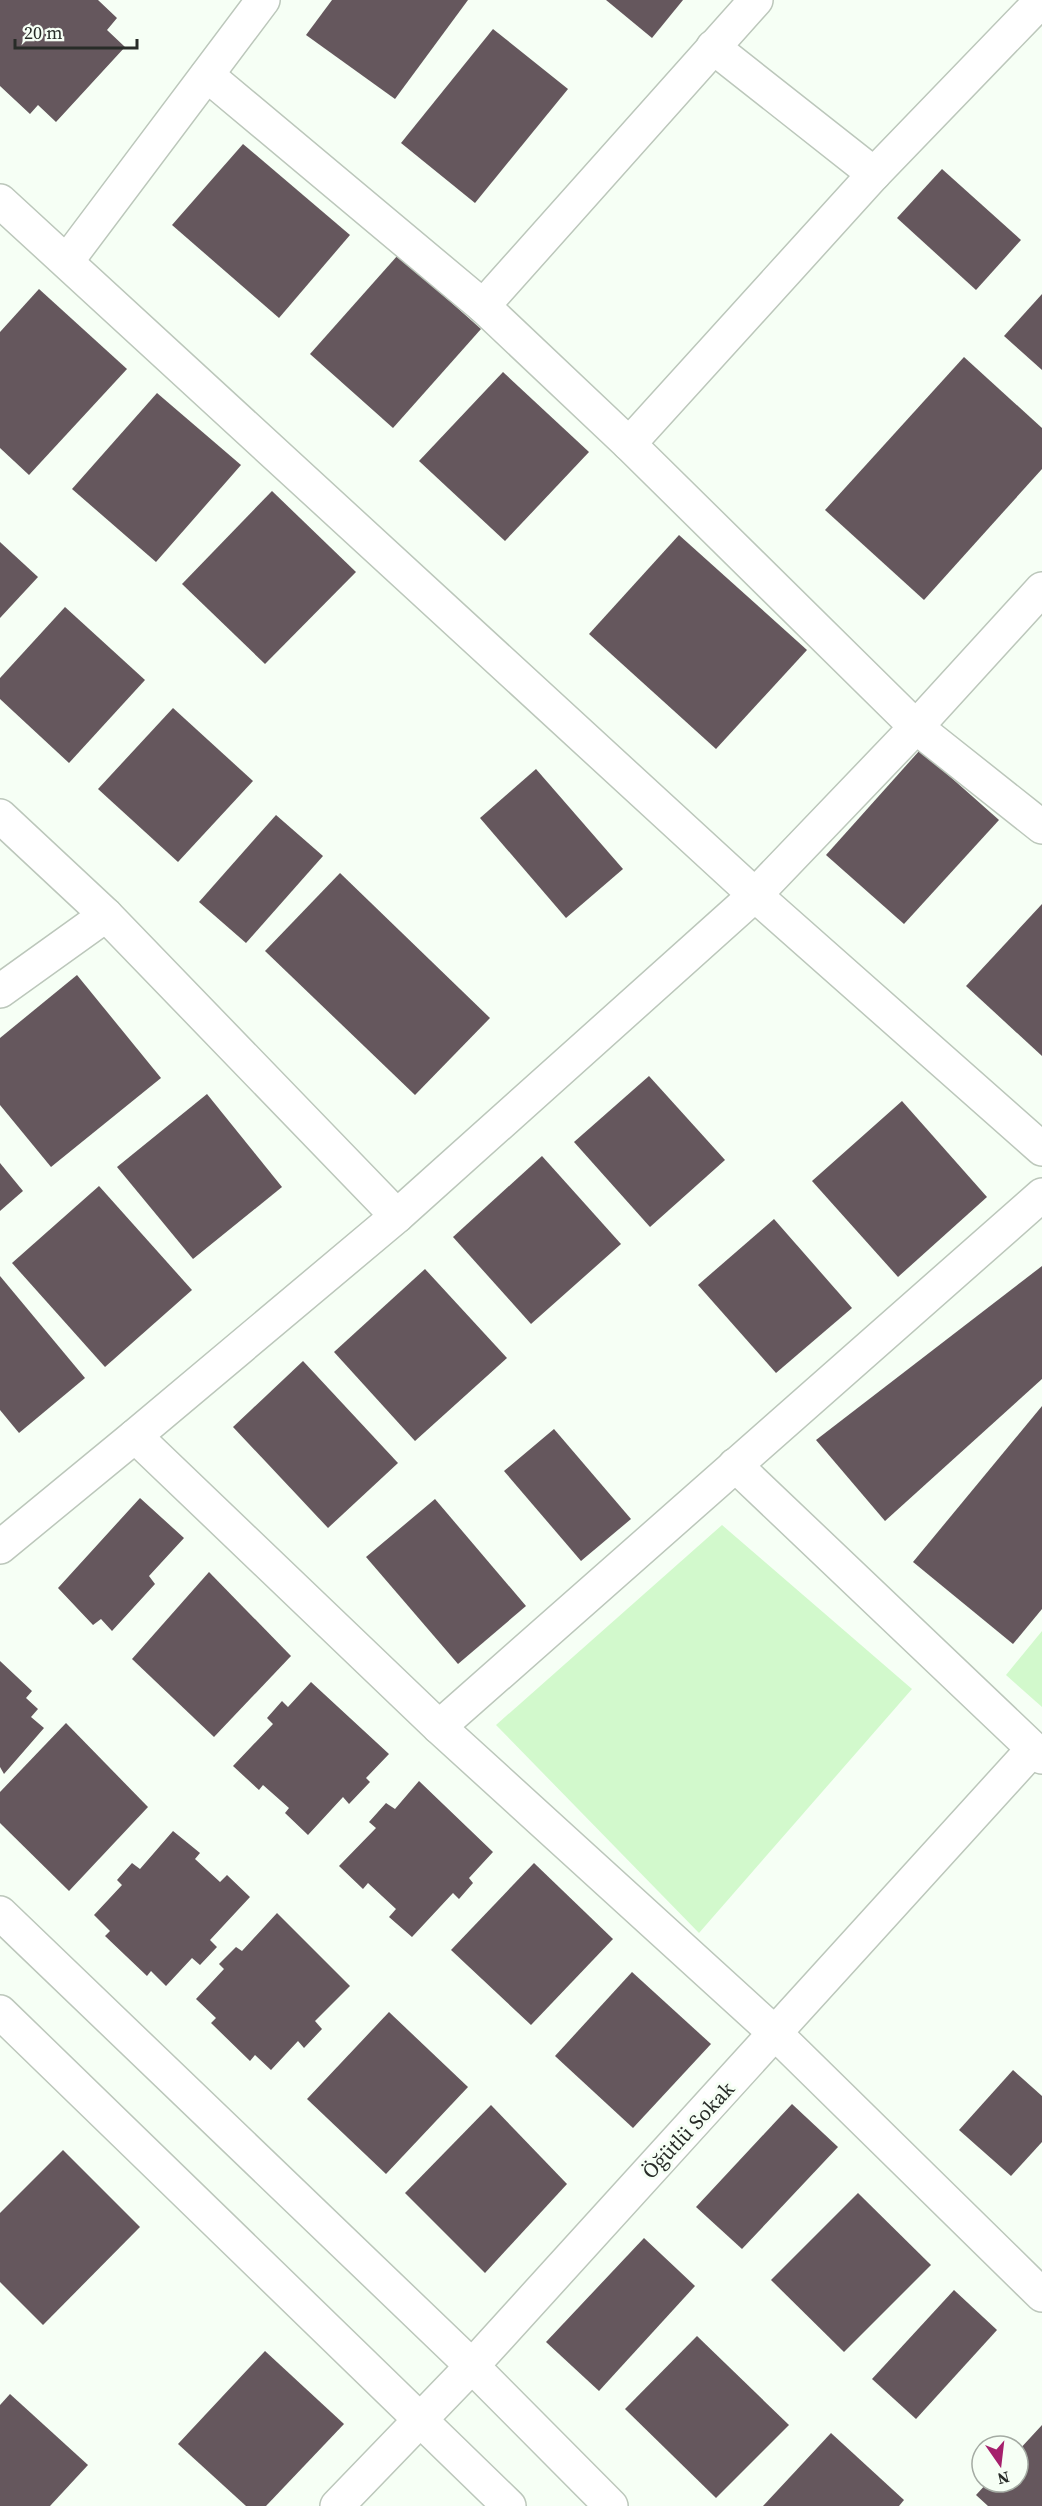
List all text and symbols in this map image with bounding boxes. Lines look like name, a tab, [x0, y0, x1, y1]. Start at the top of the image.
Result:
scale bar	[15, 12, 136, 50]
text: 20 m	[24, 20, 62, 45]
street label: Öğütlü Sokak	[635, 2075, 741, 2185]
north arrow	[970, 2434, 1030, 2494]
text: N	[995, 2466, 1012, 2491]

